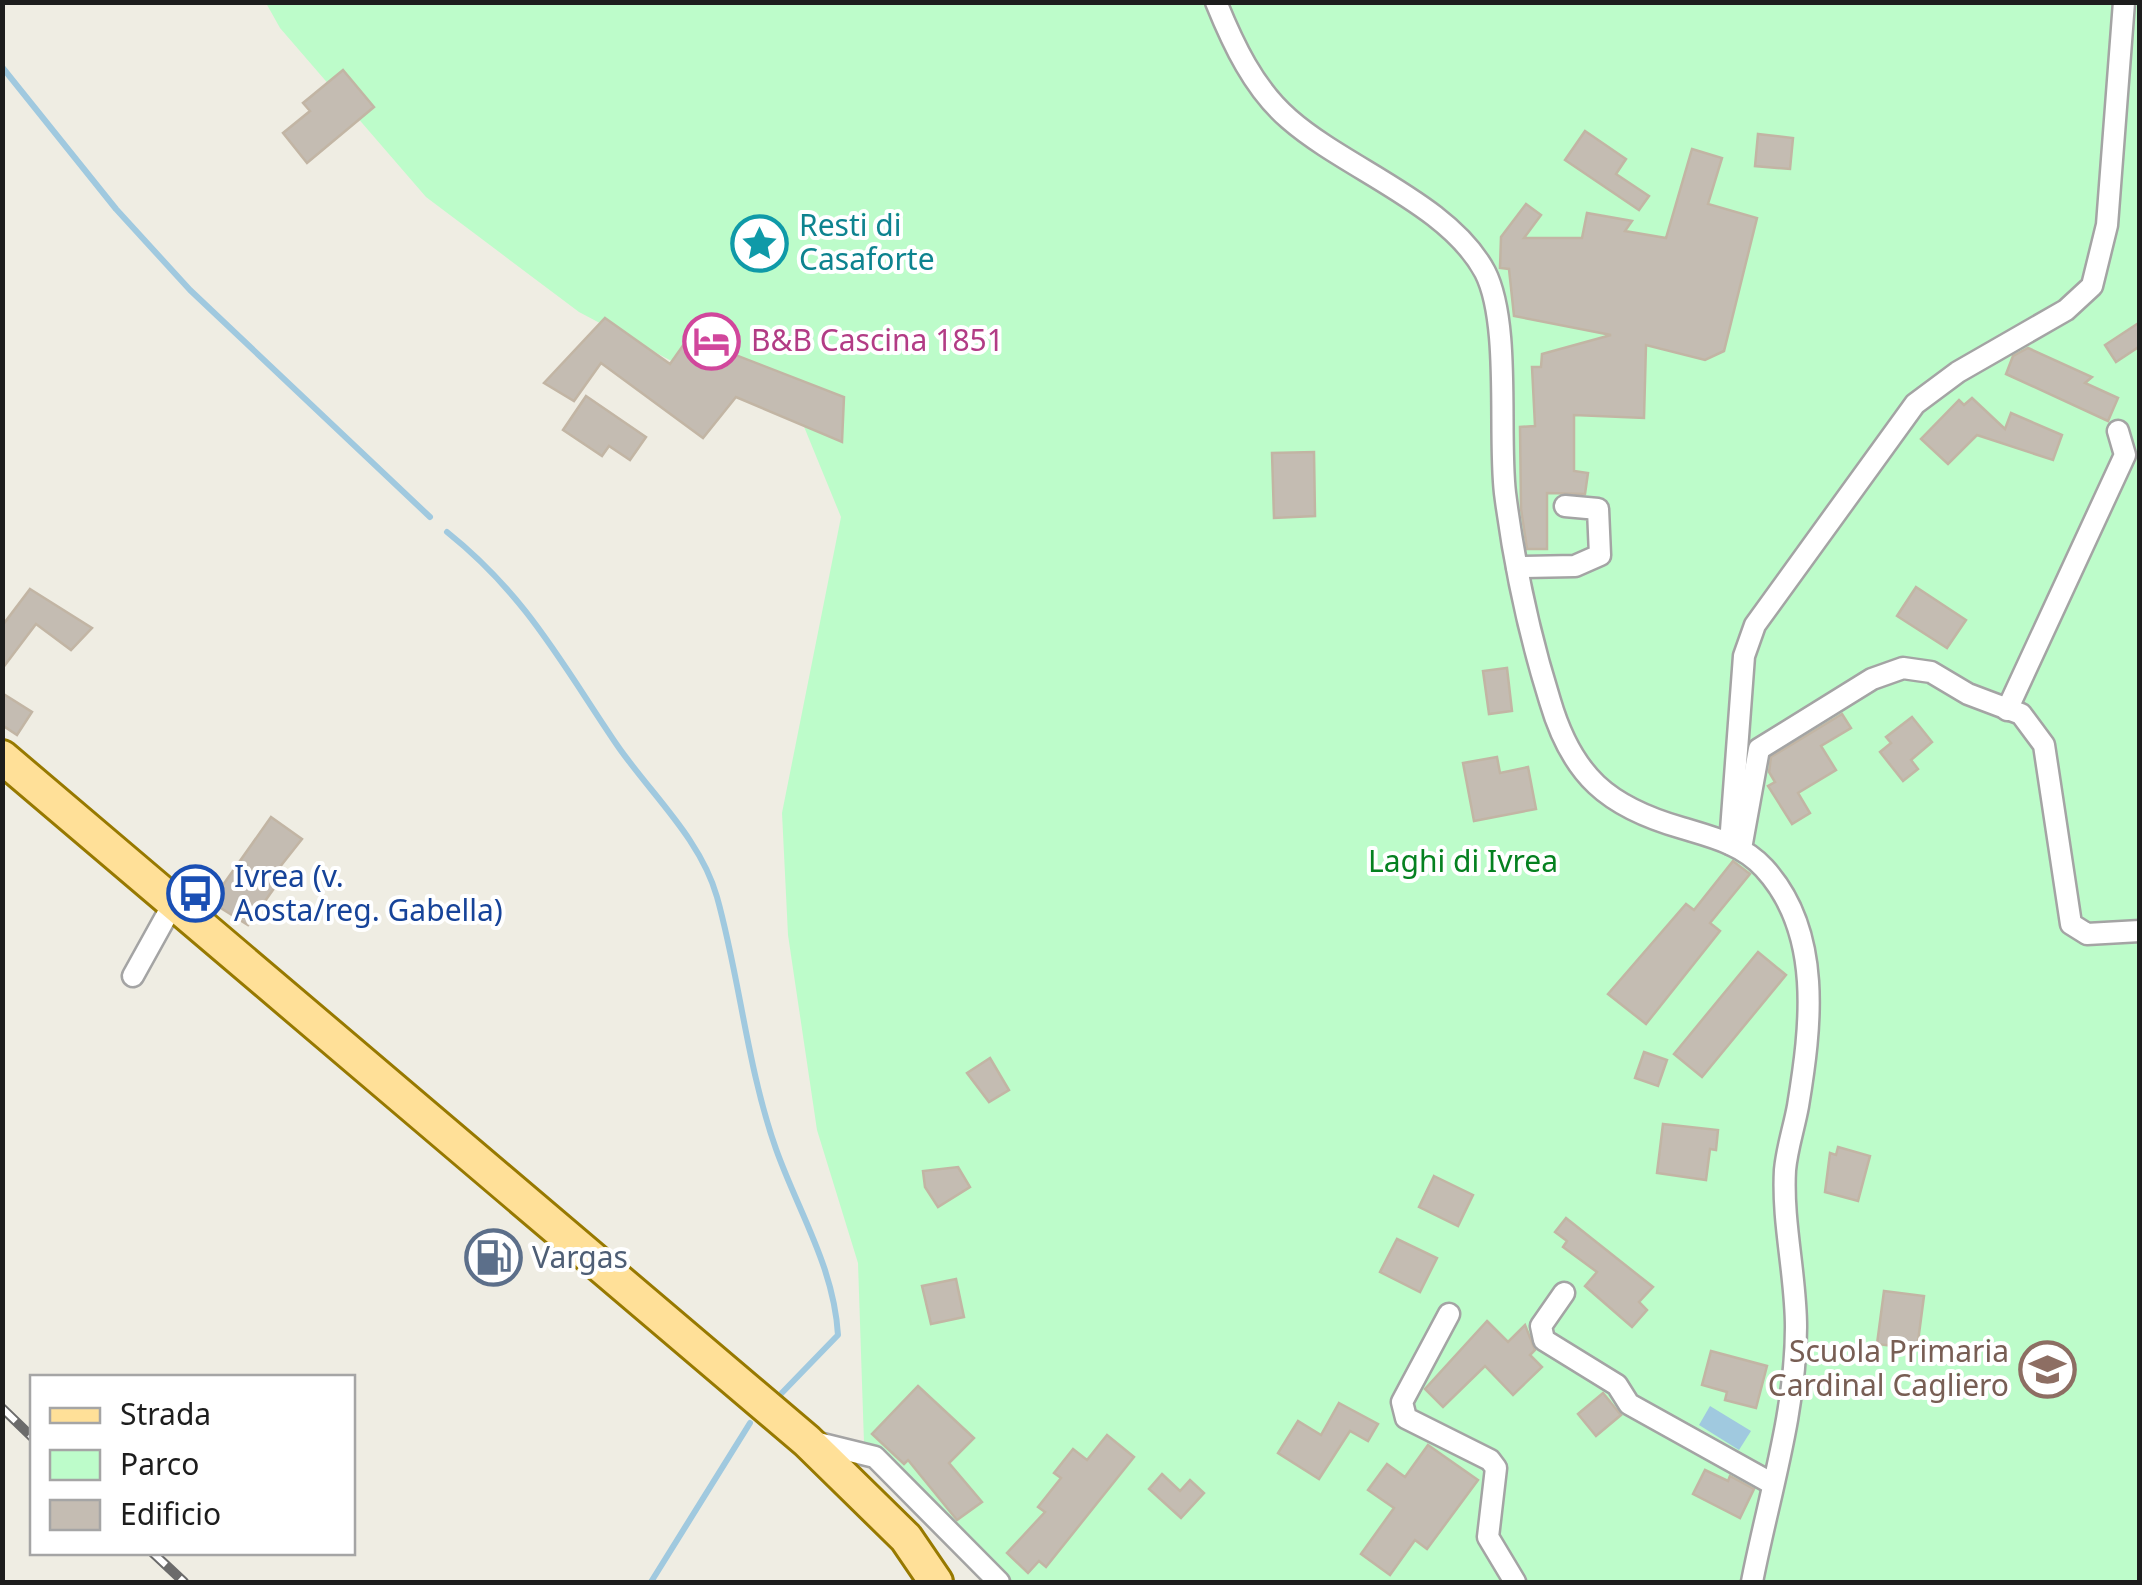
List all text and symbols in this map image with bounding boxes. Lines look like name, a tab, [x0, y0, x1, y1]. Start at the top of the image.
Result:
place label: Resti di Casaforte	[799, 204, 935, 279]
place icon: Resti di Casaforte	[730, 213, 790, 273]
hotel icon: B&B Cascina 1851	[682, 311, 742, 371]
place label: B&B Cascina 1851	[751, 319, 1004, 360]
park label: Laghi di Ivrea	[1368, 840, 1558, 881]
place label: Ivrea (v. Aosta/reg. Gabella)	[234, 855, 503, 930]
bus stop icon: Ivrea (v. Aosta/reg. Gabella)	[165, 864, 225, 924]
fuel station icon: Vargas	[463, 1228, 523, 1288]
place label: Vargas	[532, 1236, 628, 1277]
place label: Scuola Primaria Cardinal Cagliero	[1768, 1330, 2009, 1405]
school or university icon: Scuola Primaria Cardinal Cagliero	[2018, 1339, 2078, 1399]
legend	[30, 1375, 355, 1555]
text: Strada	[120, 1393, 211, 1434]
text: Parco	[120, 1443, 199, 1484]
text: Edificio	[120, 1493, 221, 1534]

